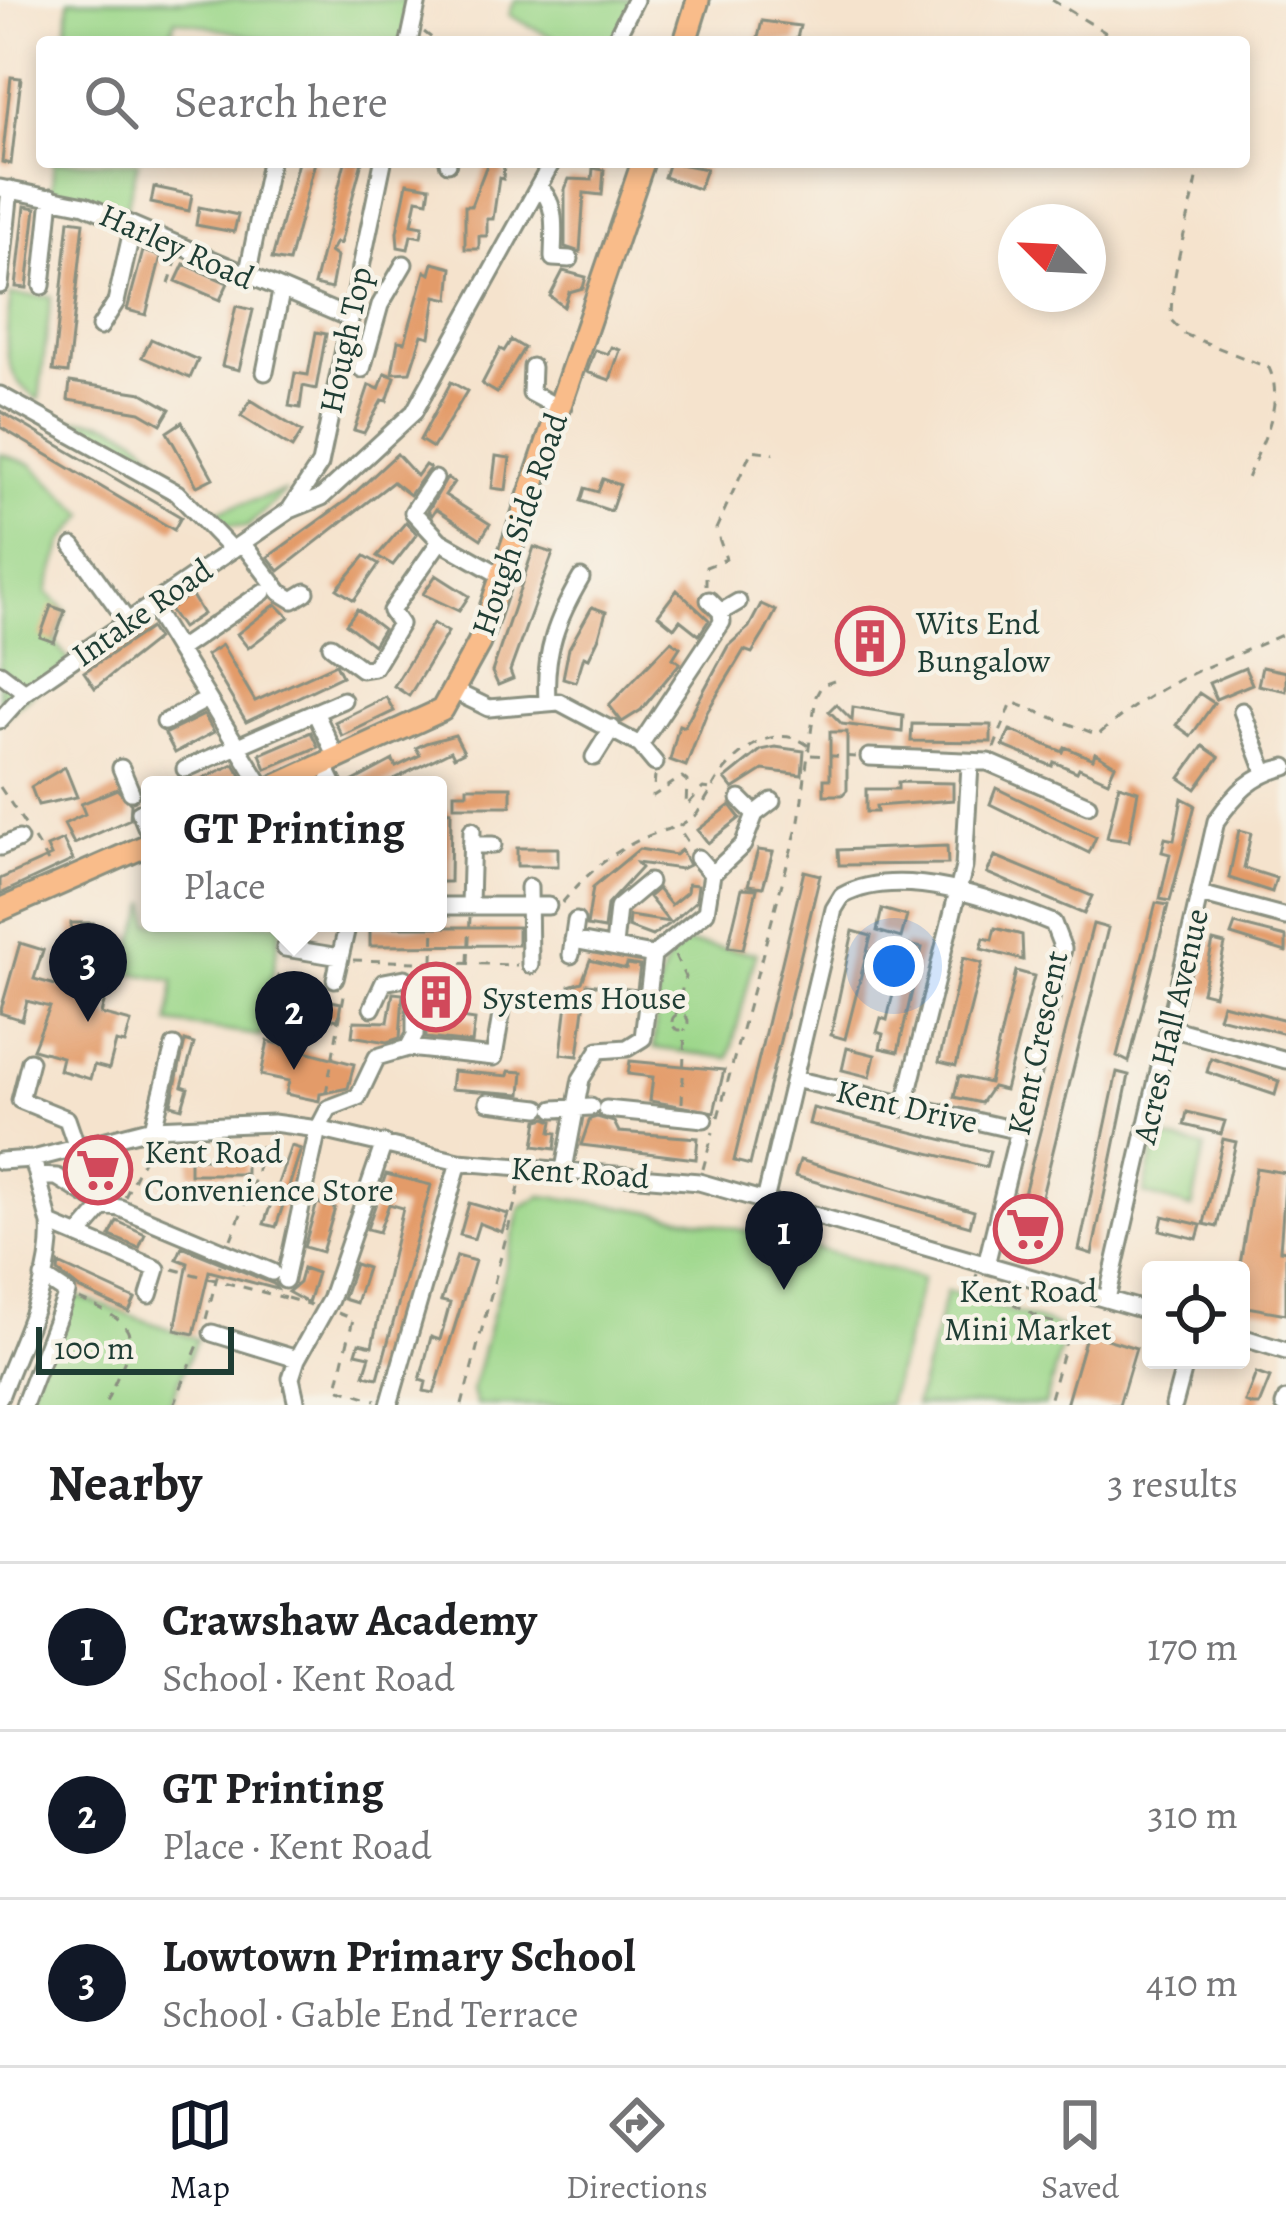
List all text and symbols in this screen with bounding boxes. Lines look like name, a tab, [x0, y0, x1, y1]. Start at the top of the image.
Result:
search box	[36, 36, 1250, 168]
icon: search	[78, 69, 144, 135]
text: Search here	[174, 71, 388, 133]
street label: Harley Road	[92, 192, 262, 300]
north arrow	[998, 204, 1106, 312]
street label: Hough Top	[307, 262, 383, 418]
street label: Hough Side Road	[460, 406, 578, 642]
street label: Intake Road	[63, 547, 221, 677]
place label: Wits End Bungalow	[915, 600, 1051, 683]
building icon: Wits End Bungalow	[835, 606, 905, 676]
popup	[141, 776, 447, 932]
text: GT Printing	[183, 797, 405, 859]
text: Place	[183, 859, 266, 912]
street label: Acres Hall Avenue	[1121, 904, 1219, 1149]
pin: 3	[49, 923, 127, 1022]
your location	[864, 936, 924, 996]
street label: Kent Crescent	[995, 946, 1079, 1139]
building icon: Systems House	[401, 962, 471, 1032]
pin: 2	[255, 971, 333, 1070]
place label: Systems House	[482, 975, 686, 1020]
street label: Kent Drive	[832, 1068, 982, 1144]
place label: Kent Road Convenience Store	[144, 1129, 394, 1212]
supermarket icon: Kent Road Convenience Store	[63, 1135, 133, 1205]
street label: Kent Road	[509, 1145, 651, 1199]
pin: 1	[745, 1191, 823, 1290]
supermarket icon: Kent Road Mini Market	[993, 1194, 1063, 1264]
map controls	[1142, 1261, 1250, 1369]
button: locate	[1142, 1261, 1250, 1369]
place label: Kent Road Mini Market	[944, 1268, 1112, 1351]
scale bar	[36, 1321, 234, 1374]
text: 100 m	[54, 1325, 134, 1370]
text: Nearby	[48, 1448, 202, 1518]
text: 3 results	[1107, 1457, 1238, 1510]
text: Crawshaw Academy	[162, 1589, 537, 1651]
text: 1	[80, 1620, 94, 1673]
text: 170 m	[1147, 1620, 1238, 1673]
text: School · Kent Road	[162, 1651, 455, 1704]
text: GT Printing	[162, 1757, 384, 1819]
text: 2	[78, 1788, 96, 1841]
text: 310 m	[1147, 1788, 1238, 1841]
text: Place · Kent Road	[162, 1819, 432, 1872]
text: Lowtown Primary School	[162, 1925, 636, 1987]
text: 3	[79, 1956, 95, 2009]
text: 410 m	[1146, 1956, 1238, 2009]
text: School · Gable End Terrace	[162, 1987, 579, 2040]
tab: Map	[167, 2092, 233, 2209]
tab: Directions	[566, 2092, 708, 2209]
tab: Saved	[1041, 2092, 1119, 2209]

